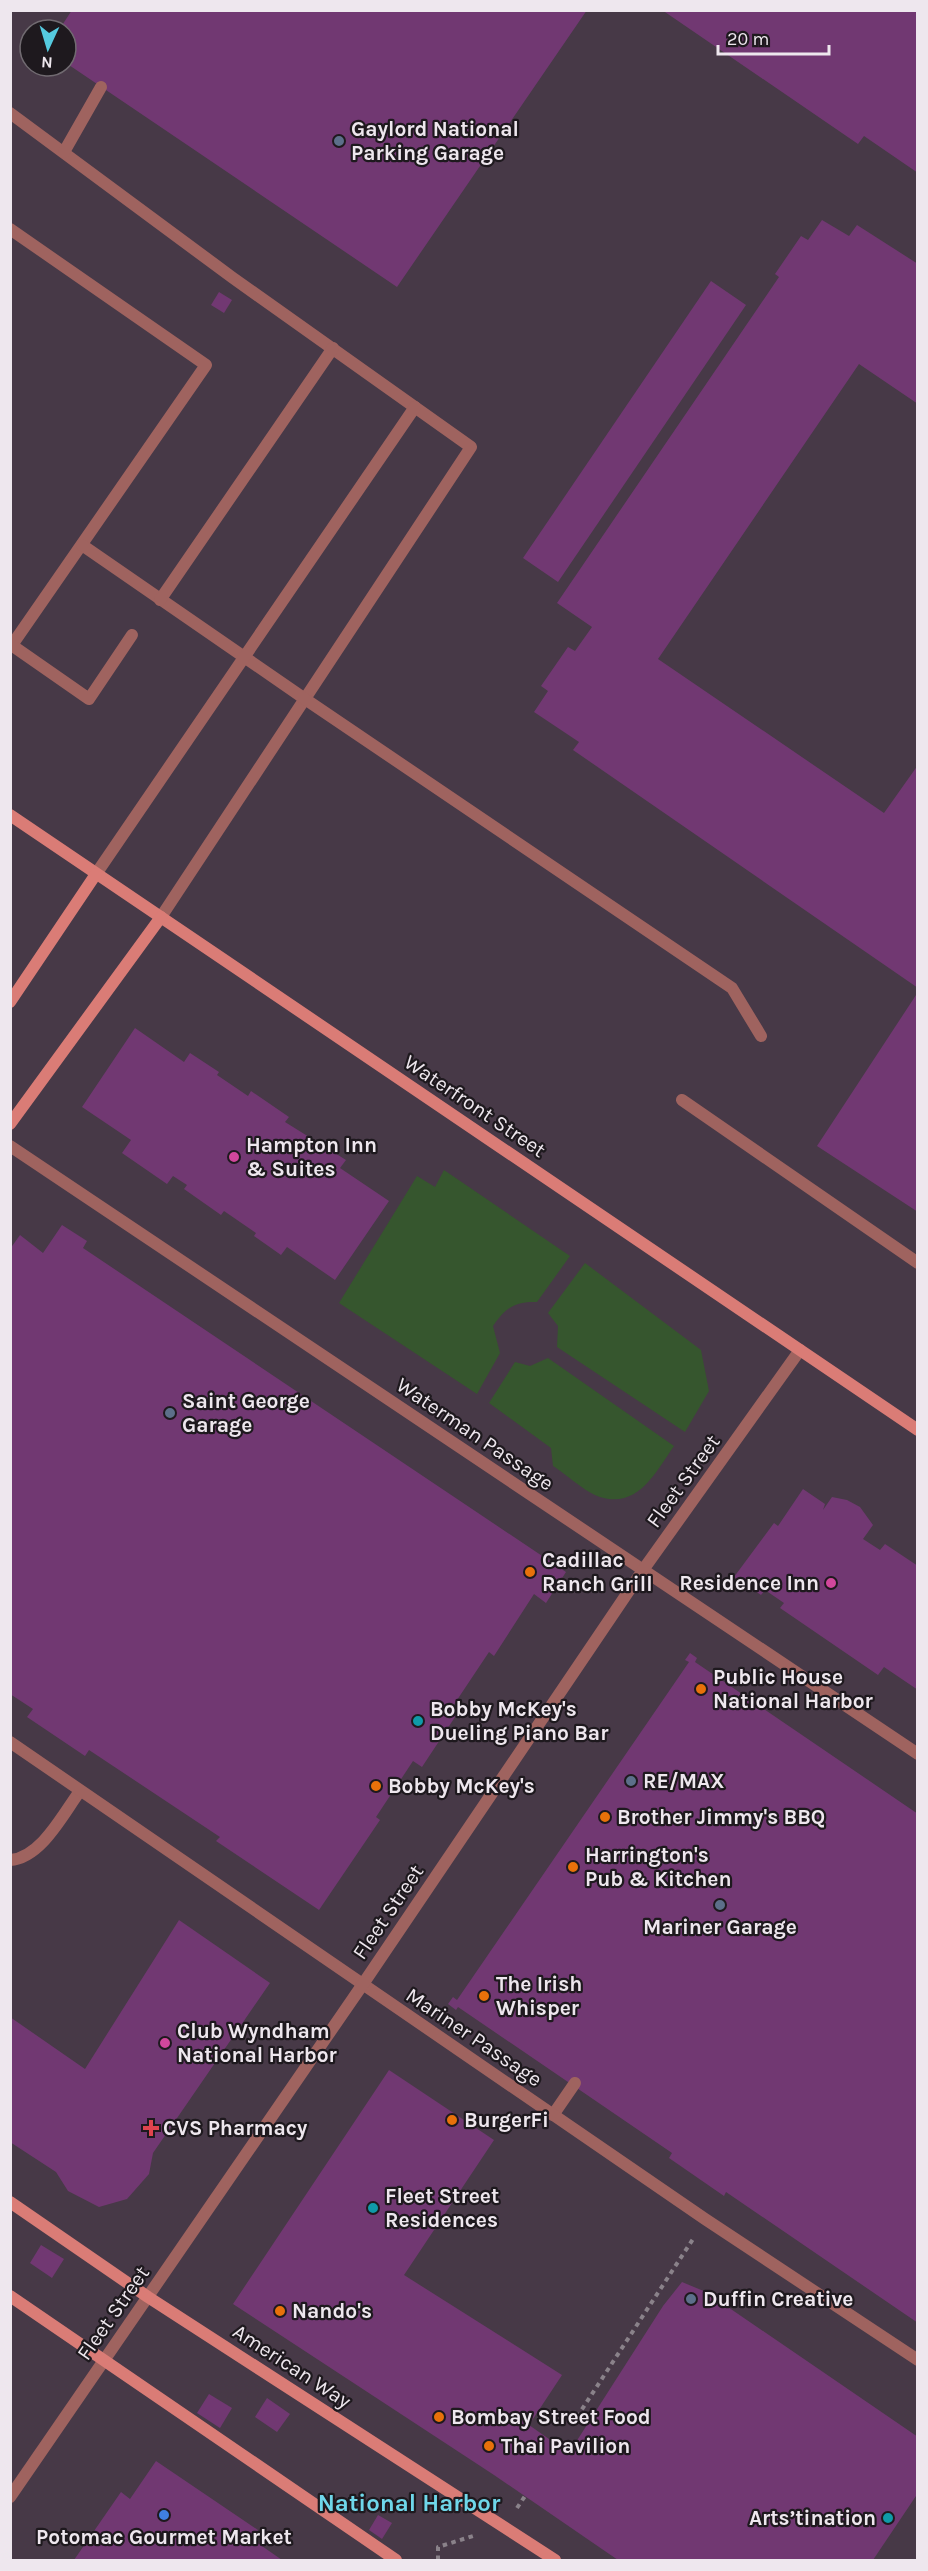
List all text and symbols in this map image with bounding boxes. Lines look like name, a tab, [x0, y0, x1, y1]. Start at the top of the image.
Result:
north arrow	[18, 18, 78, 78]
scale bar	[718, 18, 829, 56]
text: 20 m	[727, 28, 769, 50]
text: N	[41, 53, 53, 72]
place label: Gaylord National Parking Garage	[351, 117, 519, 165]
marker: Gaylord National Parking Garage	[332, 134, 346, 148]
street label: Waterfront Street	[400, 1050, 550, 1162]
place label: Hampton Inn & Suites	[246, 1133, 377, 1181]
marker: Hampton Inn & Suites	[227, 1150, 241, 1164]
street label: Waterman Passage	[392, 1373, 558, 1495]
place label: Saint George Garage	[182, 1389, 310, 1437]
marker: Saint George Garage	[163, 1406, 177, 1420]
street label: Fleet Street	[641, 1430, 725, 1532]
place label: Cadillac Ranch Grill	[542, 1548, 653, 1596]
marker: Cadillac Ranch Grill	[523, 1565, 537, 1579]
place label: Residence Inn	[679, 1571, 819, 1595]
marker: Residence Inn	[824, 1576, 838, 1590]
place label: Public House National Harbor	[713, 1665, 874, 1713]
marker: Public House National Harbor	[694, 1682, 708, 1696]
place label: Bobby McKey's Dueling Piano Bar	[430, 1697, 609, 1745]
marker: Bobby McKey's Dueling Piano Bar	[411, 1714, 425, 1728]
place label: RE/MAX	[643, 1769, 725, 1793]
place label: Bobby McKey's	[388, 1774, 535, 1798]
marker: RE/MAX	[624, 1774, 638, 1788]
marker: Bobby McKey's	[369, 1779, 383, 1793]
place label: Brother Jimmy's BBQ	[617, 1805, 825, 1829]
marker: Brother Jimmy's BBQ	[598, 1810, 612, 1824]
place label: Harrington's Pub & Kitchen	[585, 1843, 731, 1891]
street label: Fleet Street	[348, 1860, 428, 1964]
marker: Harrington's Pub & Kitchen	[566, 1860, 580, 1874]
marker: Mariner Garage	[713, 1898, 727, 1912]
place label: Mariner Garage	[643, 1915, 797, 1939]
place label: The Irish Whisper	[496, 1972, 582, 2020]
street label: Mariner Passage	[402, 1983, 546, 2091]
marker: The Irish Whisper	[477, 1989, 491, 2003]
place label: Club Wyndham National Harbor	[177, 2019, 338, 2067]
marker: Club Wyndham National Harbor	[158, 2036, 172, 2050]
place label: BurgerFi	[464, 2108, 549, 2132]
marker: BurgerFi	[445, 2113, 459, 2127]
place label: CVS Pharmacy	[163, 2116, 308, 2140]
marker: CVS Pharmacy	[144, 2121, 158, 2135]
place label: Fleet Street Residences	[385, 2184, 499, 2232]
marker: Fleet Street Residences	[366, 2201, 380, 2215]
street label: Fleet Street	[72, 2261, 154, 2365]
place label: Duffin Creative	[703, 2287, 853, 2311]
marker: Duffin Creative	[684, 2292, 698, 2306]
place label: Nando's	[292, 2299, 372, 2323]
marker: Nando's	[273, 2304, 287, 2318]
street label: American Way	[229, 2319, 356, 2413]
place label: Bombay Street Food	[451, 2405, 651, 2429]
marker: Bombay Street Food	[432, 2410, 446, 2424]
place label: Thai Pavilion	[501, 2434, 630, 2458]
marker: Thai Pavilion	[482, 2439, 496, 2453]
district label: National Harbor	[318, 2489, 501, 2517]
place label: Arts’tination	[749, 2506, 876, 2530]
marker: Potomac Gourmet Market	[157, 2508, 171, 2522]
marker: Arts’tination	[881, 2511, 895, 2525]
place label: Potomac Gourmet Market	[36, 2525, 292, 2549]

